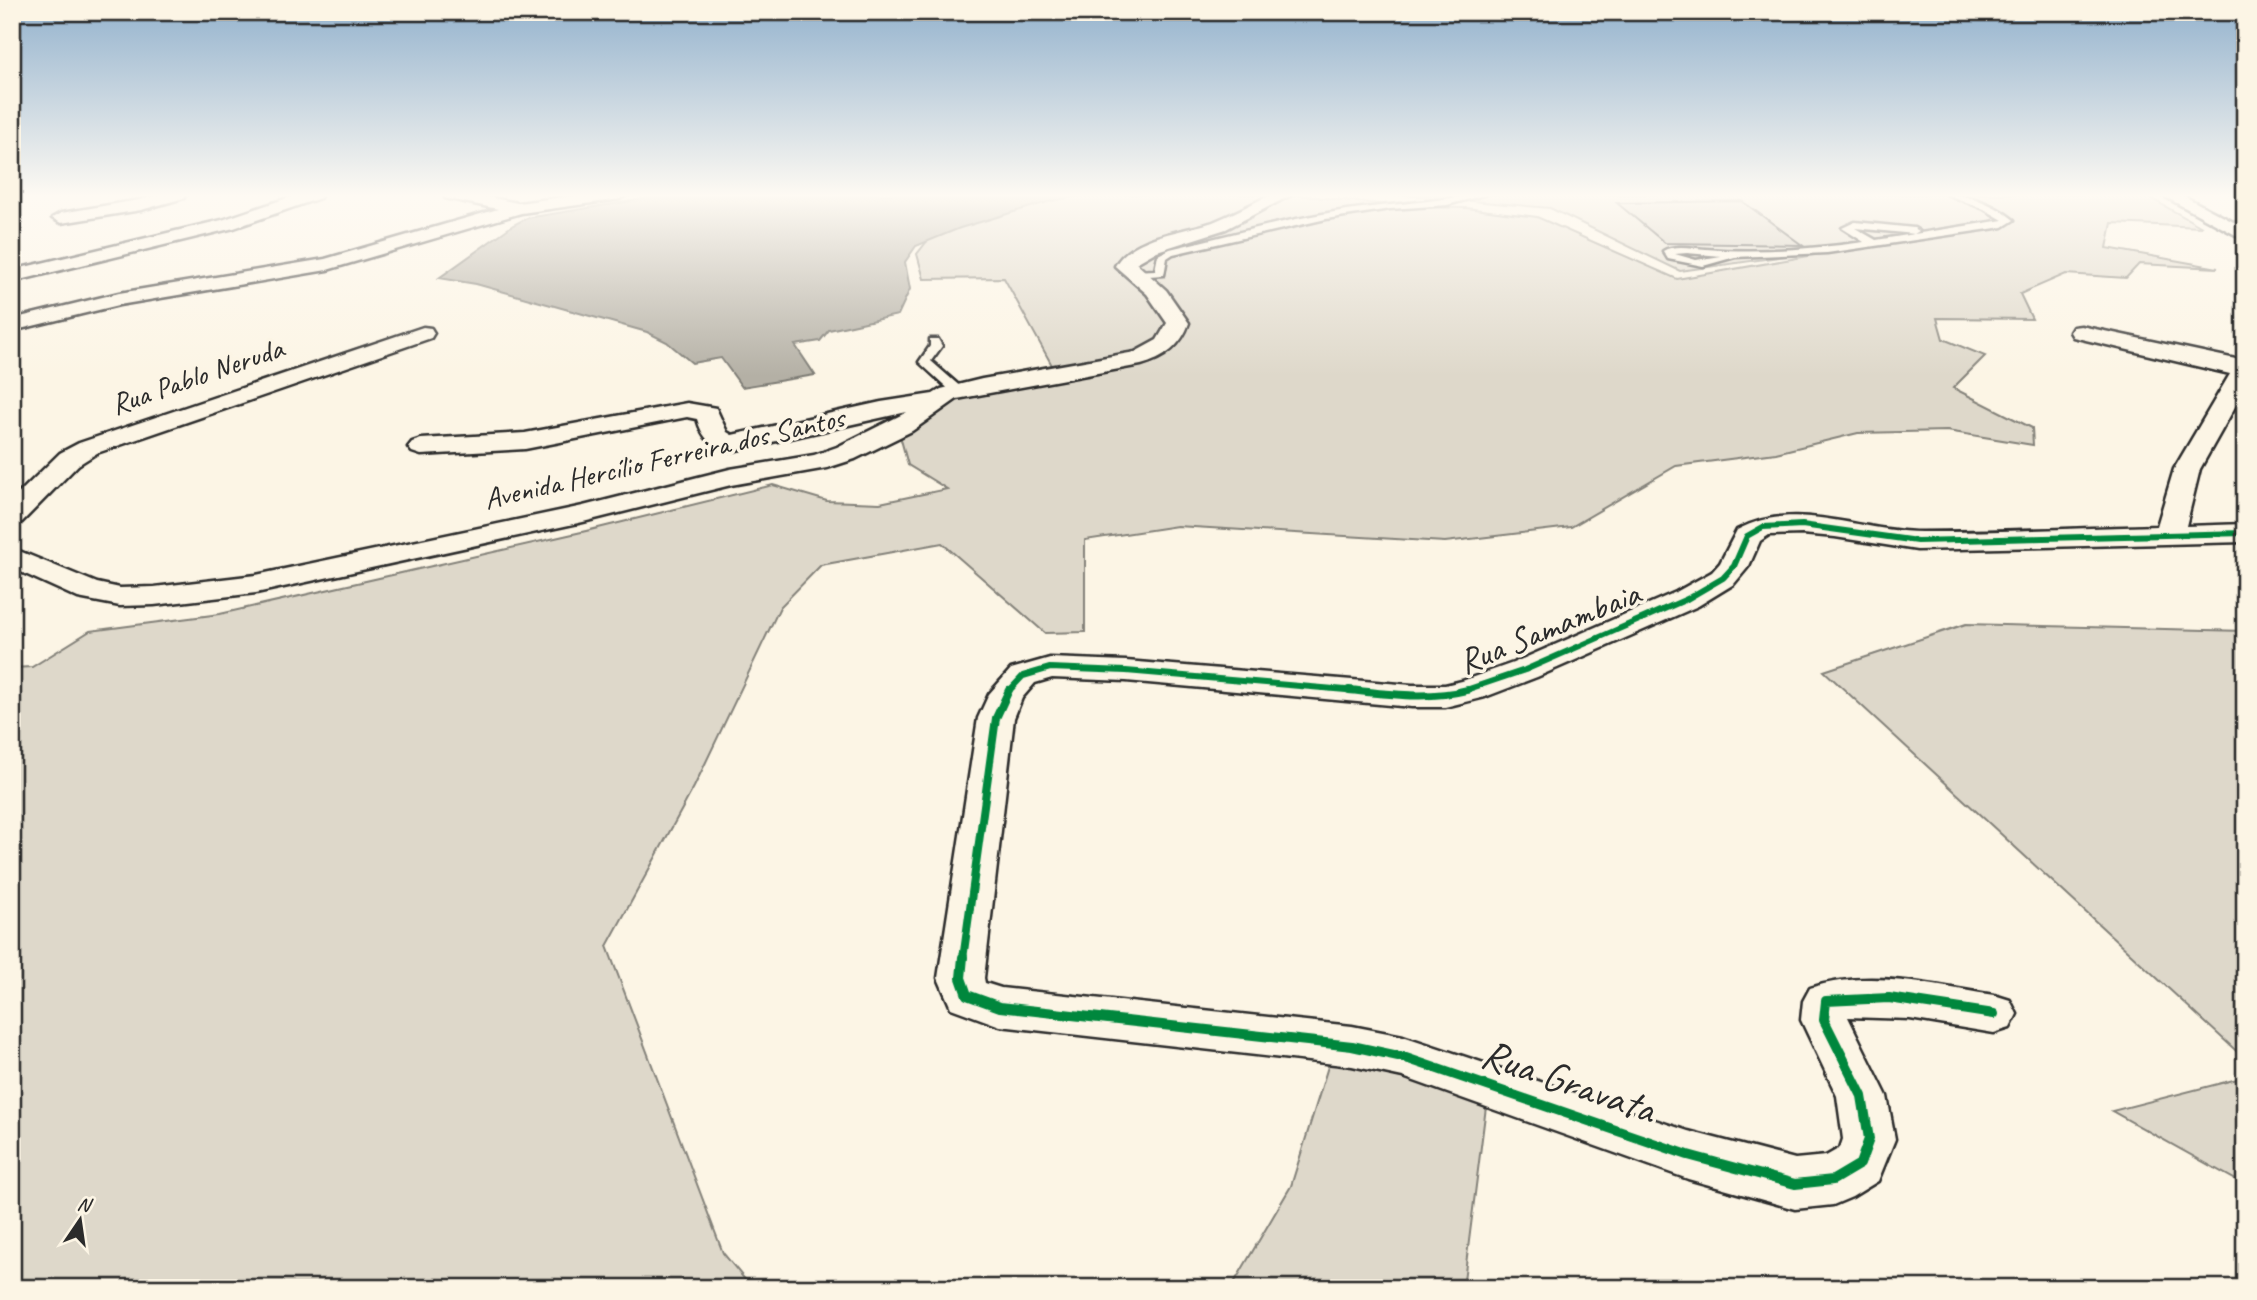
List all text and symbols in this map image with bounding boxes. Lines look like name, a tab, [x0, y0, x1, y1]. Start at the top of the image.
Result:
street label: Rua Pablo Neruda	[106, 328, 290, 423]
street label: Avenida Hercílio Ferreira dos Santos	[480, 397, 851, 518]
street label: Rua Samambaia	[1452, 570, 1649, 684]
street label: Rua Gravata	[1475, 1027, 1665, 1137]
north arrow	[46, 1184, 116, 1254]
text: N	[75, 1191, 95, 1218]

